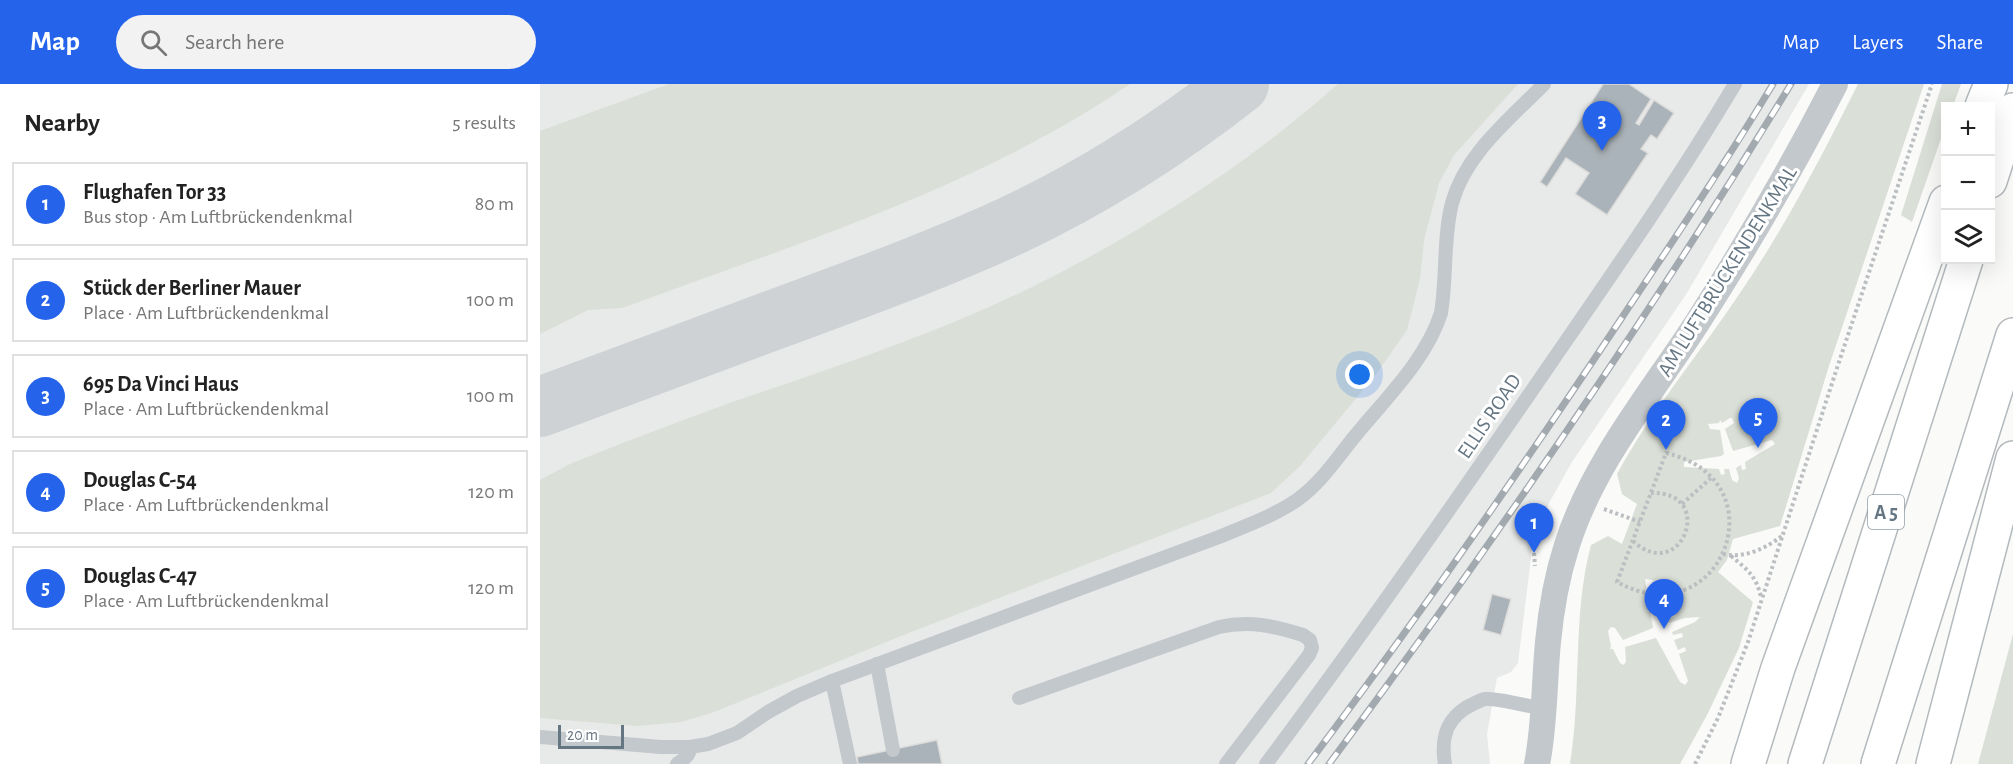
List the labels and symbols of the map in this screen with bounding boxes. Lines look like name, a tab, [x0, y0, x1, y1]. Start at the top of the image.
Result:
pin: 3	[1582, 101, 1622, 151]
street label: AM LUFTBRÜCKENDENKMAL	[1653, 162, 1801, 380]
your location	[1345, 360, 1374, 389]
street label: ELLIS ROAD	[1454, 370, 1525, 462]
pin: 5	[1738, 398, 1778, 448]
pin: 2	[1646, 400, 1686, 450]
road number: A 5	[1868, 495, 1904, 529]
pin: 1	[1514, 504, 1554, 553]
pin: 4	[1644, 580, 1684, 629]
scale bar	[558, 722, 624, 750]

